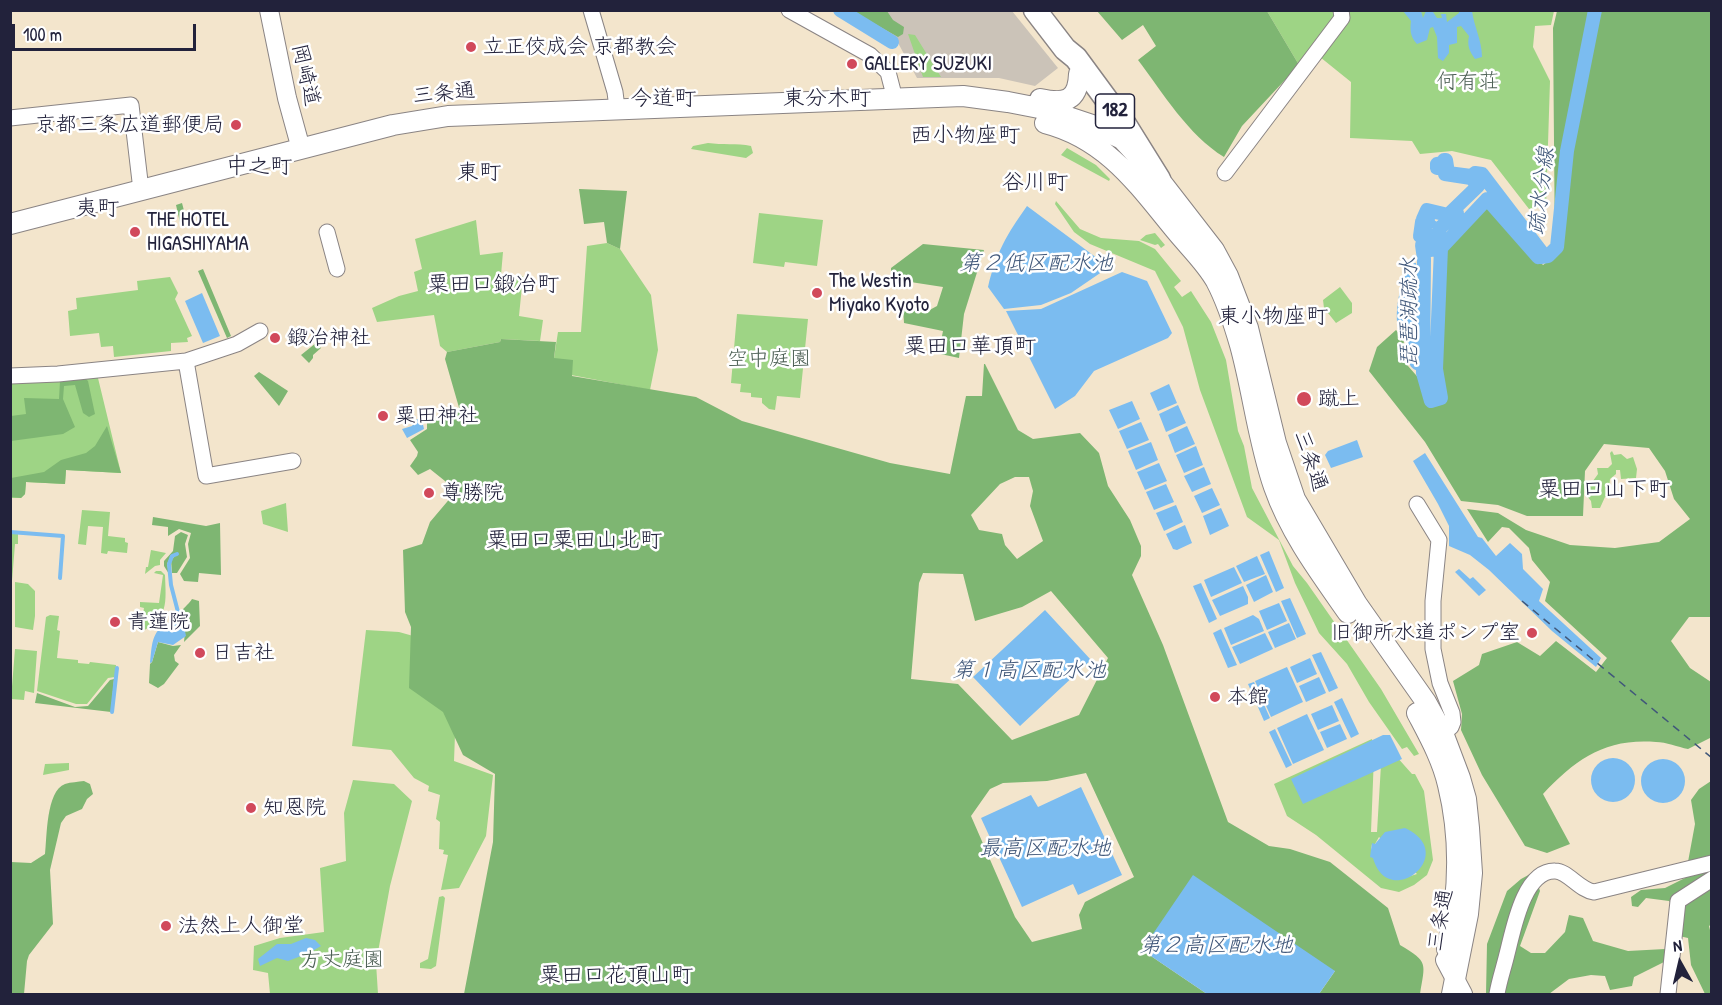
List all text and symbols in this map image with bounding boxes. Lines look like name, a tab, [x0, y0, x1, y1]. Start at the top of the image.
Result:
scale bar	[15, 12, 200, 50]
text: 100 m	[23, 22, 62, 47]
place label: 立正佼成会 京都教会	[483, 34, 677, 60]
marker: 立正佼成会 京都教会	[464, 40, 478, 54]
street label: 岡崎道	[286, 41, 324, 109]
place label: GALLERY SUZUKI	[864, 51, 992, 77]
marker: GALLERY SUZUKI	[845, 57, 859, 71]
park label: 何有荘	[1437, 69, 1499, 95]
street label: 三条通	[411, 78, 477, 110]
district label: 今道町	[630, 86, 696, 112]
district label: 東分木町	[783, 86, 871, 112]
road number: 182	[1096, 94, 1134, 128]
place label: 京都三条広道郵便局	[35, 112, 224, 138]
marker: 京都三条広道郵便局	[229, 118, 243, 132]
district label: 西小物座町	[910, 123, 1020, 149]
water label: 疏水分線	[1524, 146, 1560, 236]
district label: 中之町	[226, 154, 292, 180]
district label: 東町	[457, 160, 501, 186]
district label: 谷川町	[1002, 170, 1068, 196]
district label: 夷町	[75, 196, 119, 222]
place label: THE HOTEL HIGASHIYAMA	[147, 207, 249, 257]
marker: THE HOTEL HIGASHIYAMA	[128, 225, 142, 239]
water label: 第２低区配水池	[959, 251, 1113, 277]
water label: 琵琶湖疏水	[1397, 257, 1423, 367]
place label: The Westin Miyako Kyoto	[829, 268, 929, 318]
district label: 粟田口鍛冶町	[427, 272, 559, 298]
marker: The Westin Miyako Kyoto	[810, 286, 824, 300]
district label: 東小物座町	[1218, 304, 1328, 330]
place label: 鍛冶神社	[287, 325, 371, 351]
marker: 鍛冶神社	[268, 331, 282, 345]
district label: 粟田口華頂町	[904, 334, 1036, 360]
park label: 空中庭園	[727, 346, 811, 372]
place label: 蹴上	[1318, 386, 1360, 412]
marker: 蹴上	[1295, 390, 1313, 408]
place label: 粟田神社	[395, 403, 479, 429]
marker: 粟田神社	[376, 409, 390, 423]
street label: 三条通	[1288, 427, 1332, 495]
district label: 粟田口山下町	[1538, 477, 1670, 503]
place label: 尊勝院	[441, 480, 504, 506]
marker: 尊勝院	[422, 486, 436, 500]
district label: 粟田口粟田山北町	[486, 528, 662, 554]
place label: 青蓮院	[127, 609, 190, 635]
marker: 青蓮院	[108, 615, 122, 629]
place label: 旧御所水道ポンプ室	[1331, 620, 1520, 646]
marker: 旧御所水道ポンプ室	[1525, 626, 1539, 640]
place label: 日吉社	[212, 640, 275, 666]
marker: 日吉社	[193, 646, 207, 660]
water label: 第１高区配水池	[952, 658, 1106, 684]
place label: 本館	[1227, 684, 1269, 710]
marker: 本館	[1208, 690, 1222, 704]
place label: 知恩院	[263, 795, 326, 821]
marker: 知恩院	[244, 801, 258, 815]
water label: 最高区配水地	[979, 836, 1111, 862]
street label: 三条通	[1423, 887, 1459, 953]
place label: 法然上人御堂	[178, 913, 304, 939]
marker: 法然上人御堂	[159, 919, 173, 933]
water label: 第２高区配水地	[1139, 933, 1293, 959]
north arrow	[1650, 933, 1710, 993]
text: N	[1672, 934, 1683, 957]
park label: 方丈庭園	[300, 947, 384, 973]
district label: 粟田口花頂山町	[539, 963, 693, 989]

